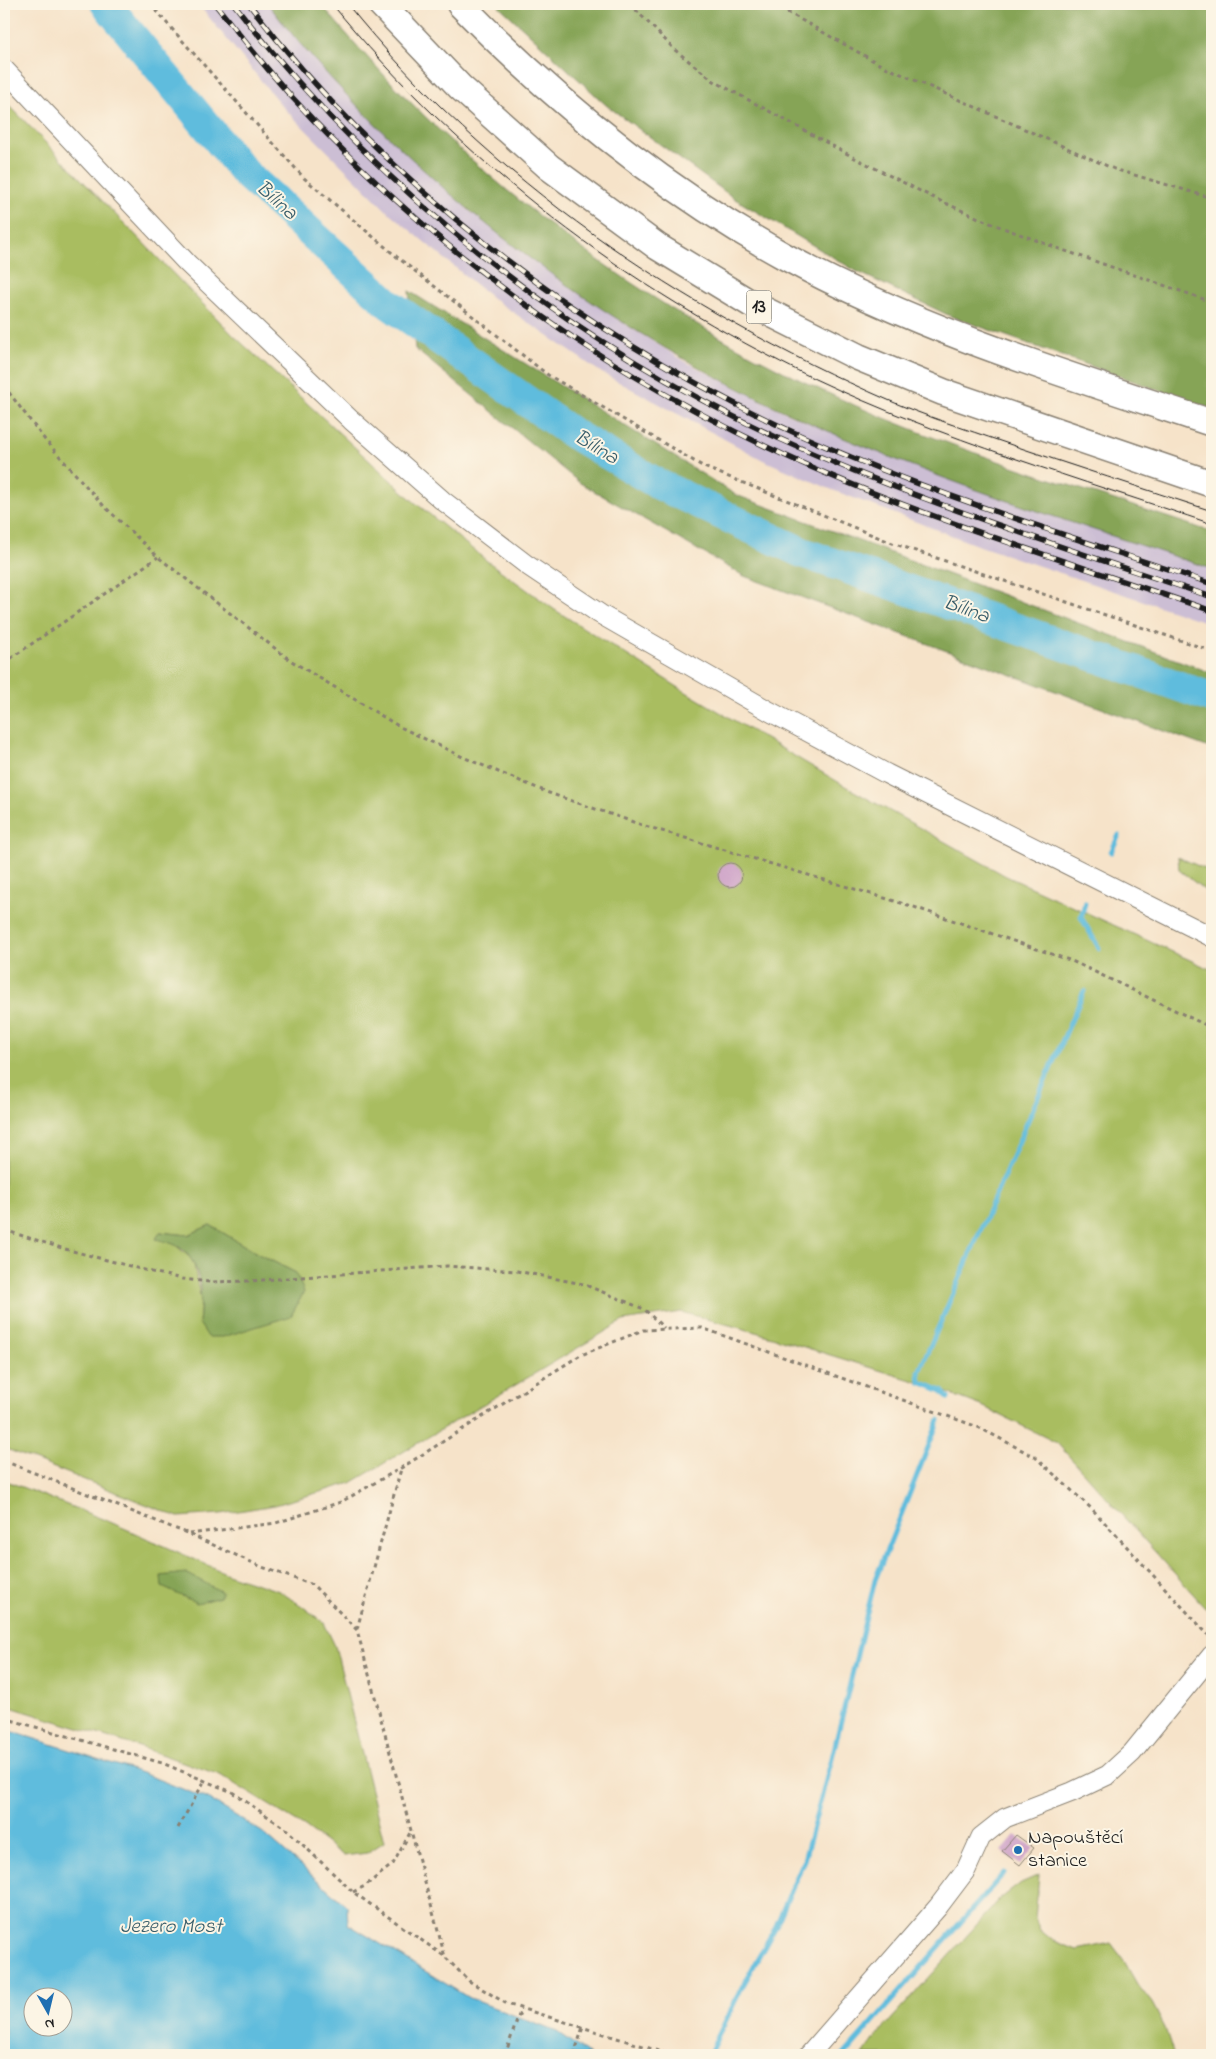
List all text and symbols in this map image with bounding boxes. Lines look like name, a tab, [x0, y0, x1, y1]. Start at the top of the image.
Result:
water label: Bílina	[249, 174, 304, 228]
road number: 13	[746, 290, 772, 324]
water label: Bílina	[568, 423, 624, 473]
water label: Bílina	[939, 588, 994, 632]
place label: Napouštěcí stanice	[1028, 1824, 1123, 1876]
marker: Napouštěcí stanice	[1012, 1844, 1024, 1856]
water label: Jezero Most	[120, 1912, 224, 1942]
north arrow	[22, 1986, 72, 2036]
text: N	[43, 2012, 56, 2034]

